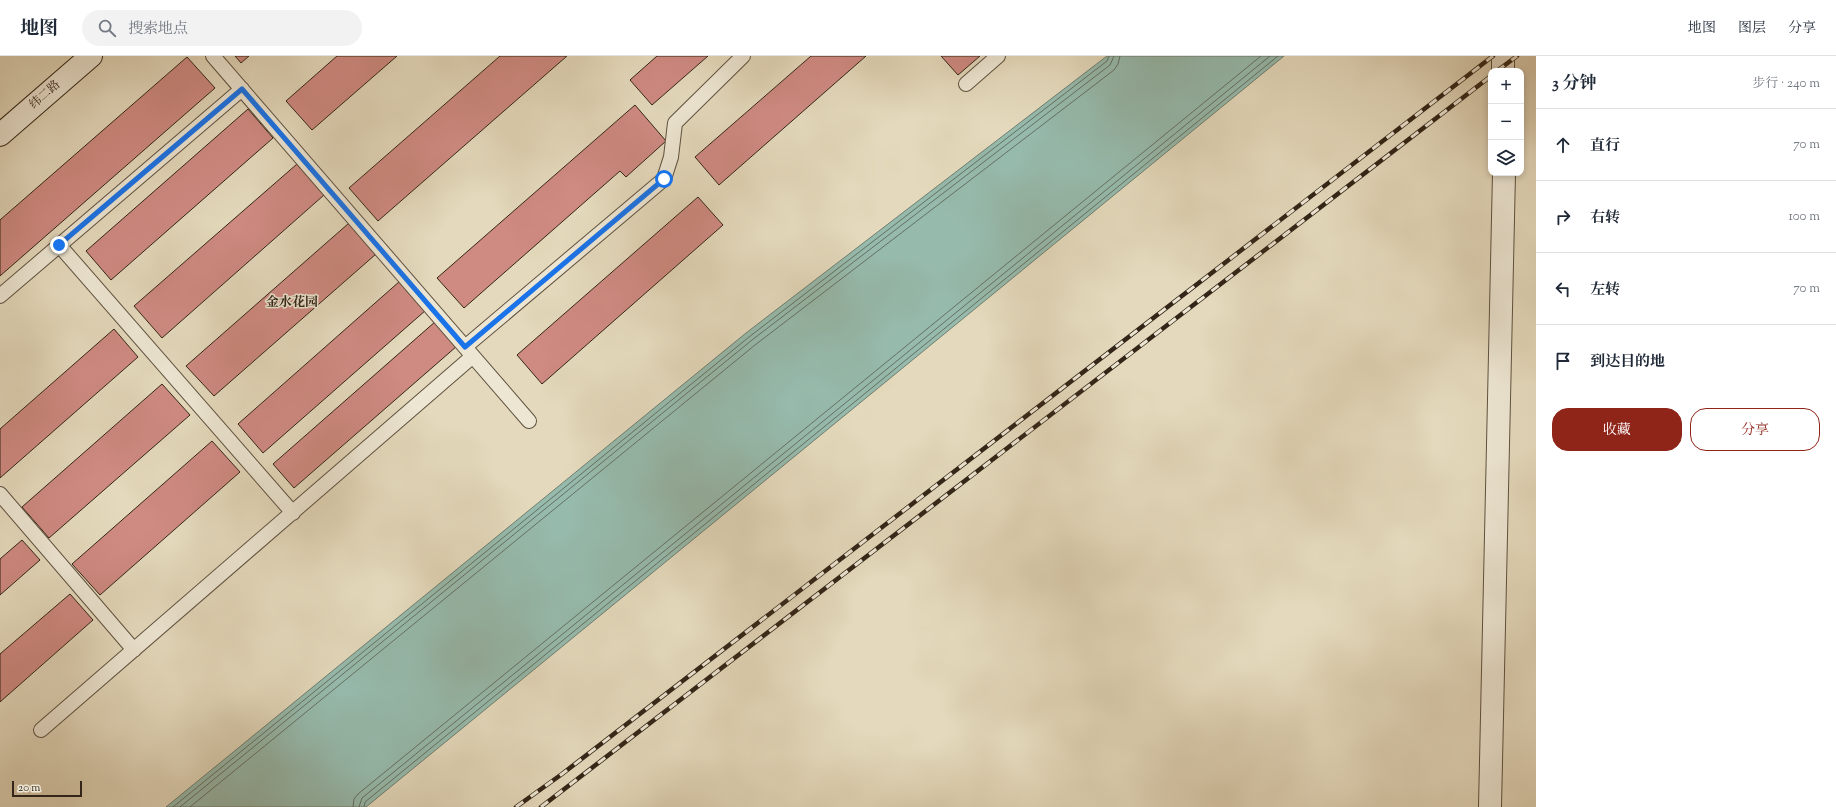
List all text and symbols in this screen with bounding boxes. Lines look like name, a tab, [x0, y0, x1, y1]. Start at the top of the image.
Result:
search box	[82, 10, 362, 46]
text: 地图	[20, 16, 58, 43]
icon: search	[96, 17, 118, 39]
text: 搜索地点	[128, 19, 188, 40]
text: 地图	[1688, 19, 1716, 39]
text: 图层	[1738, 19, 1766, 39]
text: 分享	[1788, 19, 1816, 39]
map controls	[1488, 68, 1524, 176]
button: +	[1488, 68, 1524, 104]
text: 3 分钟	[1552, 72, 1597, 96]
text: 步行 · 240 m	[1752, 75, 1820, 93]
street label: 纬二路	[26, 76, 64, 114]
button: −	[1488, 104, 1524, 140]
icon: ahead	[1552, 134, 1574, 156]
text: 直行	[1590, 136, 1620, 157]
text: 70 m	[1793, 136, 1820, 154]
button: layers	[1488, 140, 1524, 176]
route start	[655, 170, 673, 188]
icon: right	[1552, 206, 1574, 228]
text: 右转	[1590, 208, 1620, 229]
text: 100 m	[1788, 208, 1820, 226]
route end	[50, 236, 68, 254]
icon: left	[1552, 278, 1574, 300]
text: 左转	[1590, 280, 1620, 301]
text: 70 m	[1793, 280, 1820, 298]
district label: 金水花园	[266, 294, 318, 312]
icon: arrive	[1552, 350, 1574, 372]
text: 到达目的地	[1590, 352, 1665, 373]
button: 收藏	[1552, 408, 1682, 451]
button: 分享	[1690, 408, 1820, 451]
scale bar	[12, 779, 82, 798]
text: 20 m	[18, 780, 40, 796]

